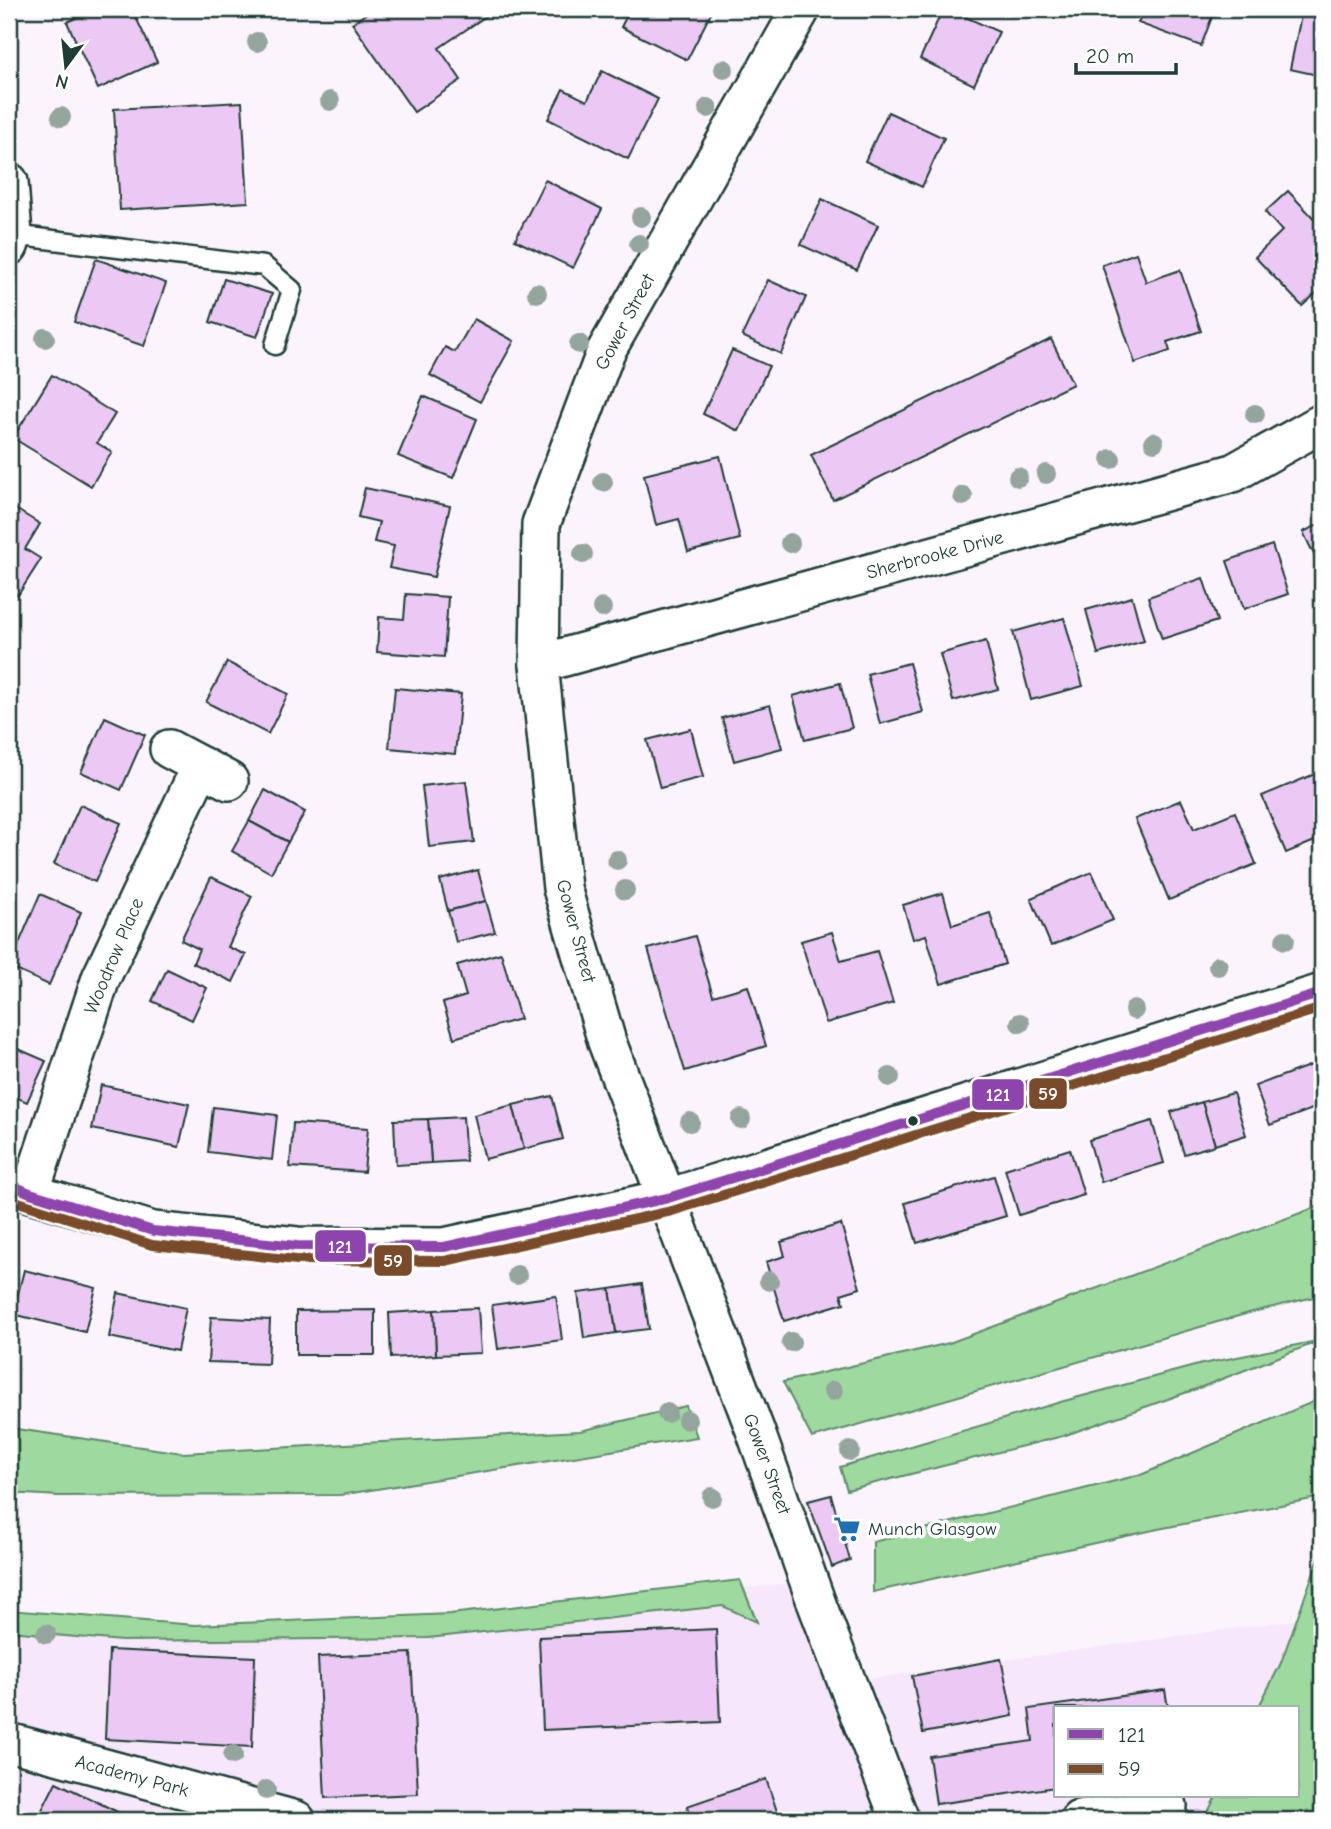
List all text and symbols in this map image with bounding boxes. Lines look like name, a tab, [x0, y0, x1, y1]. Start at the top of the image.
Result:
north arrow	[32, 32, 102, 102]
scale bar	[1076, 32, 1175, 76]
text: 20 m	[1086, 44, 1134, 68]
text: N	[53, 69, 71, 94]
street label: Gower Street	[591, 270, 660, 374]
street label: Sherbrooke Drive	[864, 526, 1006, 584]
street label: Gower Street	[552, 877, 600, 985]
street label: Woodrow Place	[80, 895, 148, 1017]
line badge: 59	[1028, 1077, 1068, 1110]
line badge: 121	[971, 1078, 1025, 1111]
text: 59	[1038, 1083, 1058, 1105]
text: 121	[986, 1084, 1010, 1106]
unlabelled marker	[906, 1114, 920, 1128]
line badge: 121	[314, 1229, 367, 1263]
text: 121	[328, 1236, 352, 1258]
line badge: 59	[373, 1244, 413, 1277]
text: 59	[383, 1250, 403, 1272]
street label: Gower Street	[739, 1411, 796, 1518]
supermarket icon: Munch Glasgow	[832, 1514, 862, 1544]
place label: Munch Glasgow	[868, 1518, 997, 1540]
legend	[1054, 1706, 1300, 1798]
text: 121	[1118, 1723, 1146, 1747]
street label: Academy Park	[73, 1750, 192, 1802]
text: 59	[1118, 1757, 1141, 1781]

